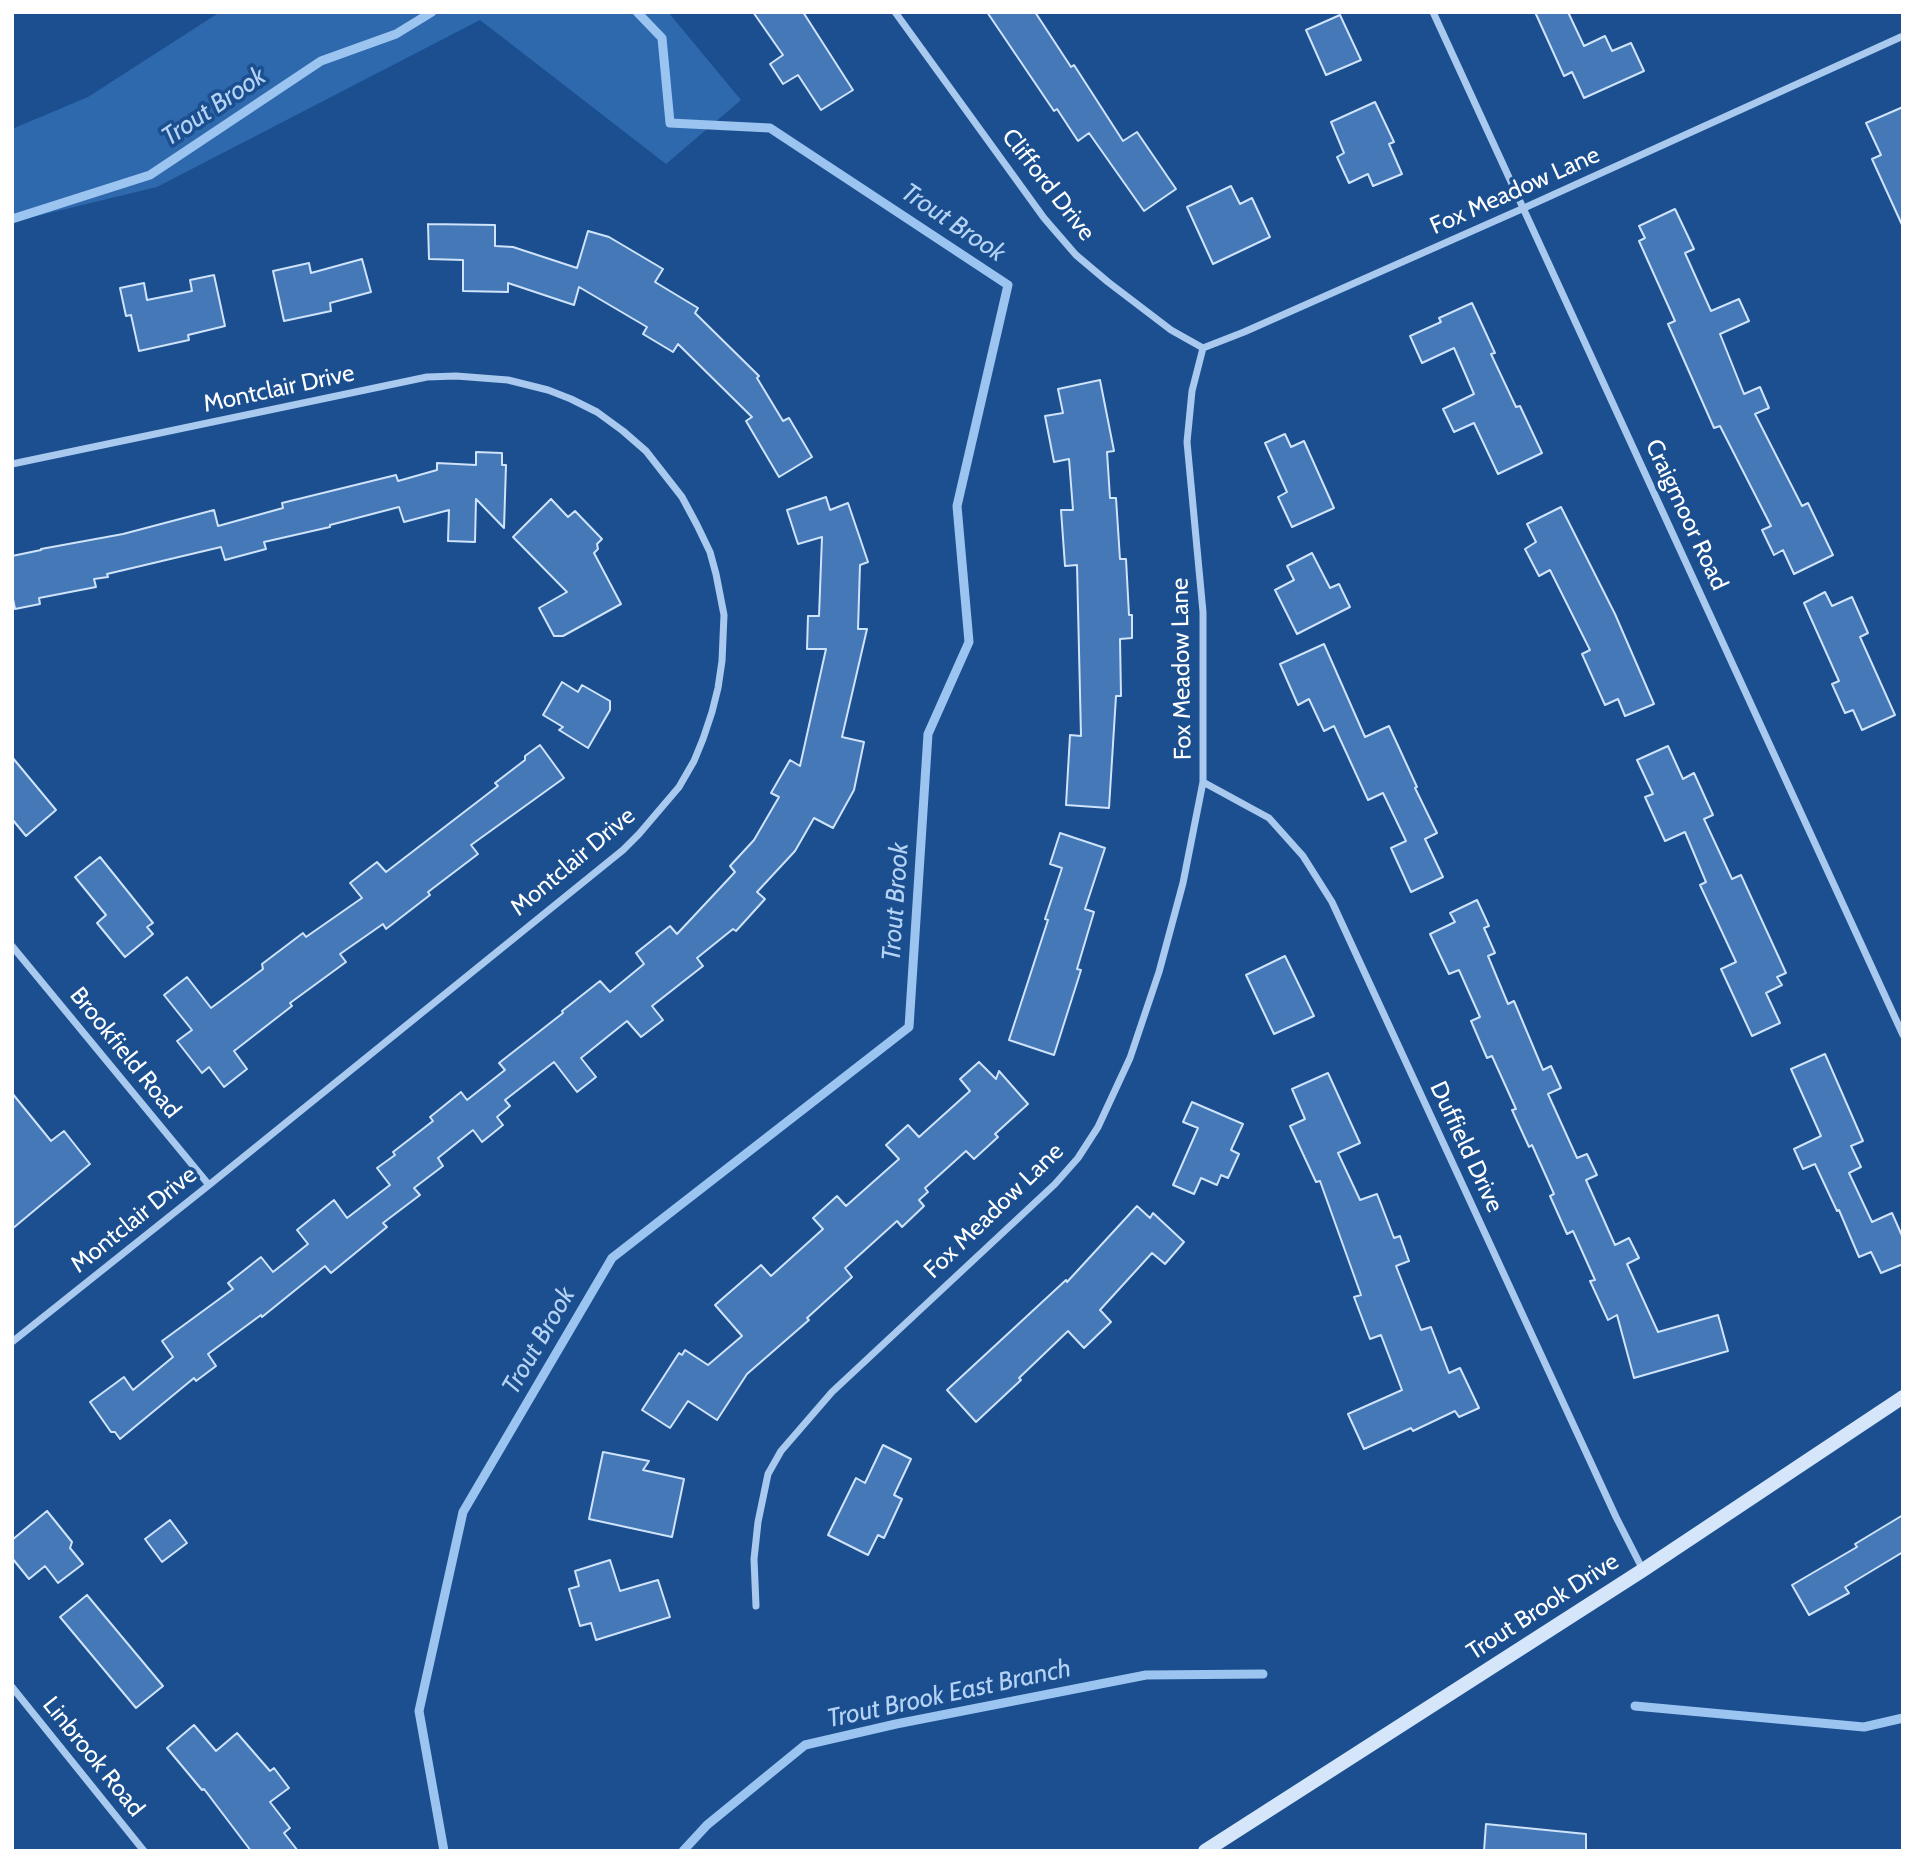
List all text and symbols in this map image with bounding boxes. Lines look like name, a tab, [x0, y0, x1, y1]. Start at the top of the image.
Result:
water label: Trout Brook	[156, 61, 272, 153]
street label: Clifford Drive	[995, 123, 1101, 247]
street label: Fox Meadow Lane	[1426, 141, 1604, 241]
water label: Trout Brook	[895, 177, 1011, 269]
street label: Montclair Drive	[201, 359, 357, 419]
street label: Craigmoor Road	[1638, 435, 1734, 595]
street label: Fox Meadow Lane	[1166, 578, 1198, 760]
street label: Montclair Drive	[505, 802, 641, 922]
water label: Trout Brook	[876, 842, 916, 962]
street label: Brookfield Road	[63, 982, 187, 1124]
street label: Duffield Drive	[1423, 1077, 1509, 1217]
street label: Fox Meadow Lane	[918, 1137, 1070, 1285]
street label: Montclair Drive	[65, 1160, 203, 1280]
water label: Trout Brook	[496, 1282, 582, 1400]
street label: Trout Brook Drive	[1462, 1547, 1624, 1667]
water label: Trout Brook East Branch	[824, 1653, 1074, 1735]
street label: Linbrook Road	[36, 1691, 150, 1823]

